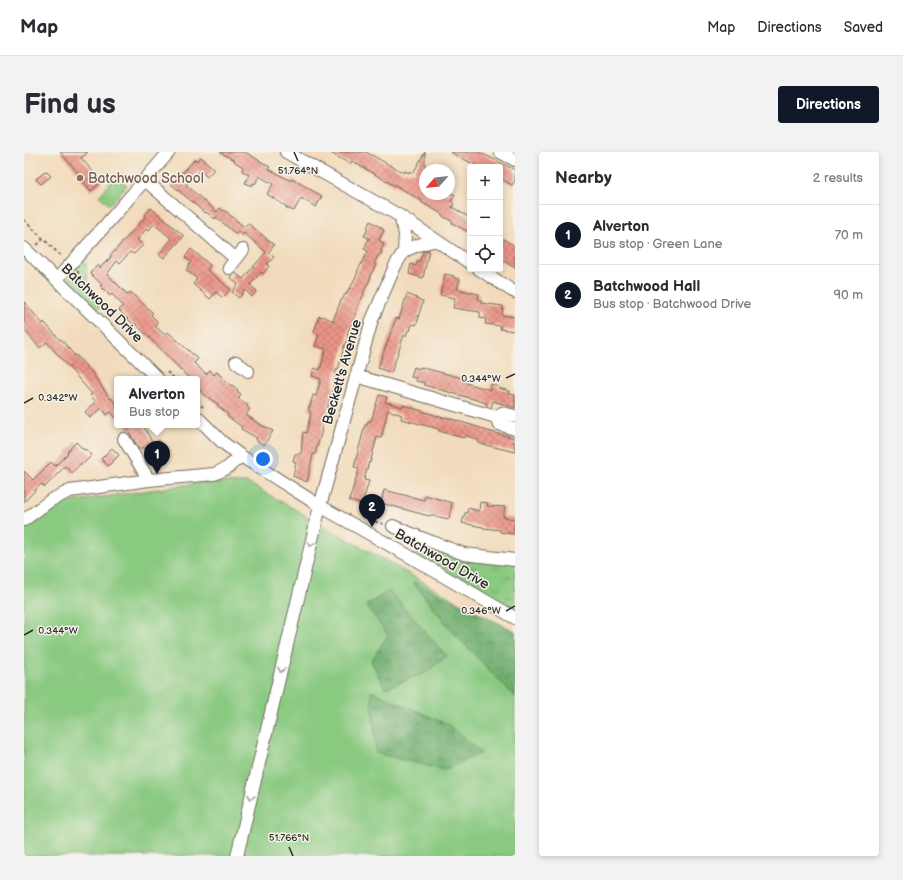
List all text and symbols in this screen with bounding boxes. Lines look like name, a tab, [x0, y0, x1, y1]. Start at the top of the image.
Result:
text: Map	[20, 16, 58, 39]
text: Map	[707, 19, 735, 36]
text: Directions	[757, 19, 822, 36]
text: Saved	[844, 19, 883, 36]
button: Directions	[778, 86, 879, 123]
text: Find us	[24, 88, 116, 121]
north arrow	[419, 164, 455, 200]
map controls	[467, 164, 503, 272]
button: +	[467, 164, 503, 200]
text: 51.764°N	[278, 165, 318, 177]
text: Nearby	[555, 168, 612, 188]
place label: Batchwood School	[88, 170, 204, 187]
text: 2 results	[813, 170, 863, 186]
marker: Batchwood School	[75, 173, 85, 183]
button: −	[467, 200, 503, 236]
text: Alverton	[593, 217, 649, 236]
text: 1	[565, 227, 571, 243]
text: 70 m	[835, 227, 863, 243]
button: locate	[467, 236, 503, 272]
text: Bus stop · Green Lane	[593, 236, 722, 252]
street label: Batchwood Drive	[58, 260, 146, 346]
text: Batchwood Hall	[593, 277, 700, 296]
text: 2	[564, 287, 572, 303]
text: 90 m	[834, 287, 863, 303]
text: Bus stop · Batchwood Drive	[593, 296, 751, 312]
street label: Beckett's Avenue	[319, 317, 365, 427]
text: 0.344°W	[461, 373, 501, 385]
popup	[114, 376, 200, 428]
text: Alverton	[129, 385, 185, 404]
text: 0.342°W	[38, 392, 78, 404]
text: Bus stop	[129, 404, 180, 420]
pin: 1	[144, 441, 170, 474]
your location	[253, 449, 273, 469]
pin: 2	[359, 494, 385, 527]
street label: Batchwood Drive	[392, 525, 492, 593]
one-way arrow	[307, 540, 316, 547]
text: 0.346°W	[461, 605, 501, 617]
text: 0.344°W	[38, 625, 78, 637]
one-way arrow	[277, 667, 286, 674]
one-way arrow	[247, 794, 255, 800]
text: 51.766°N	[269, 832, 309, 844]

